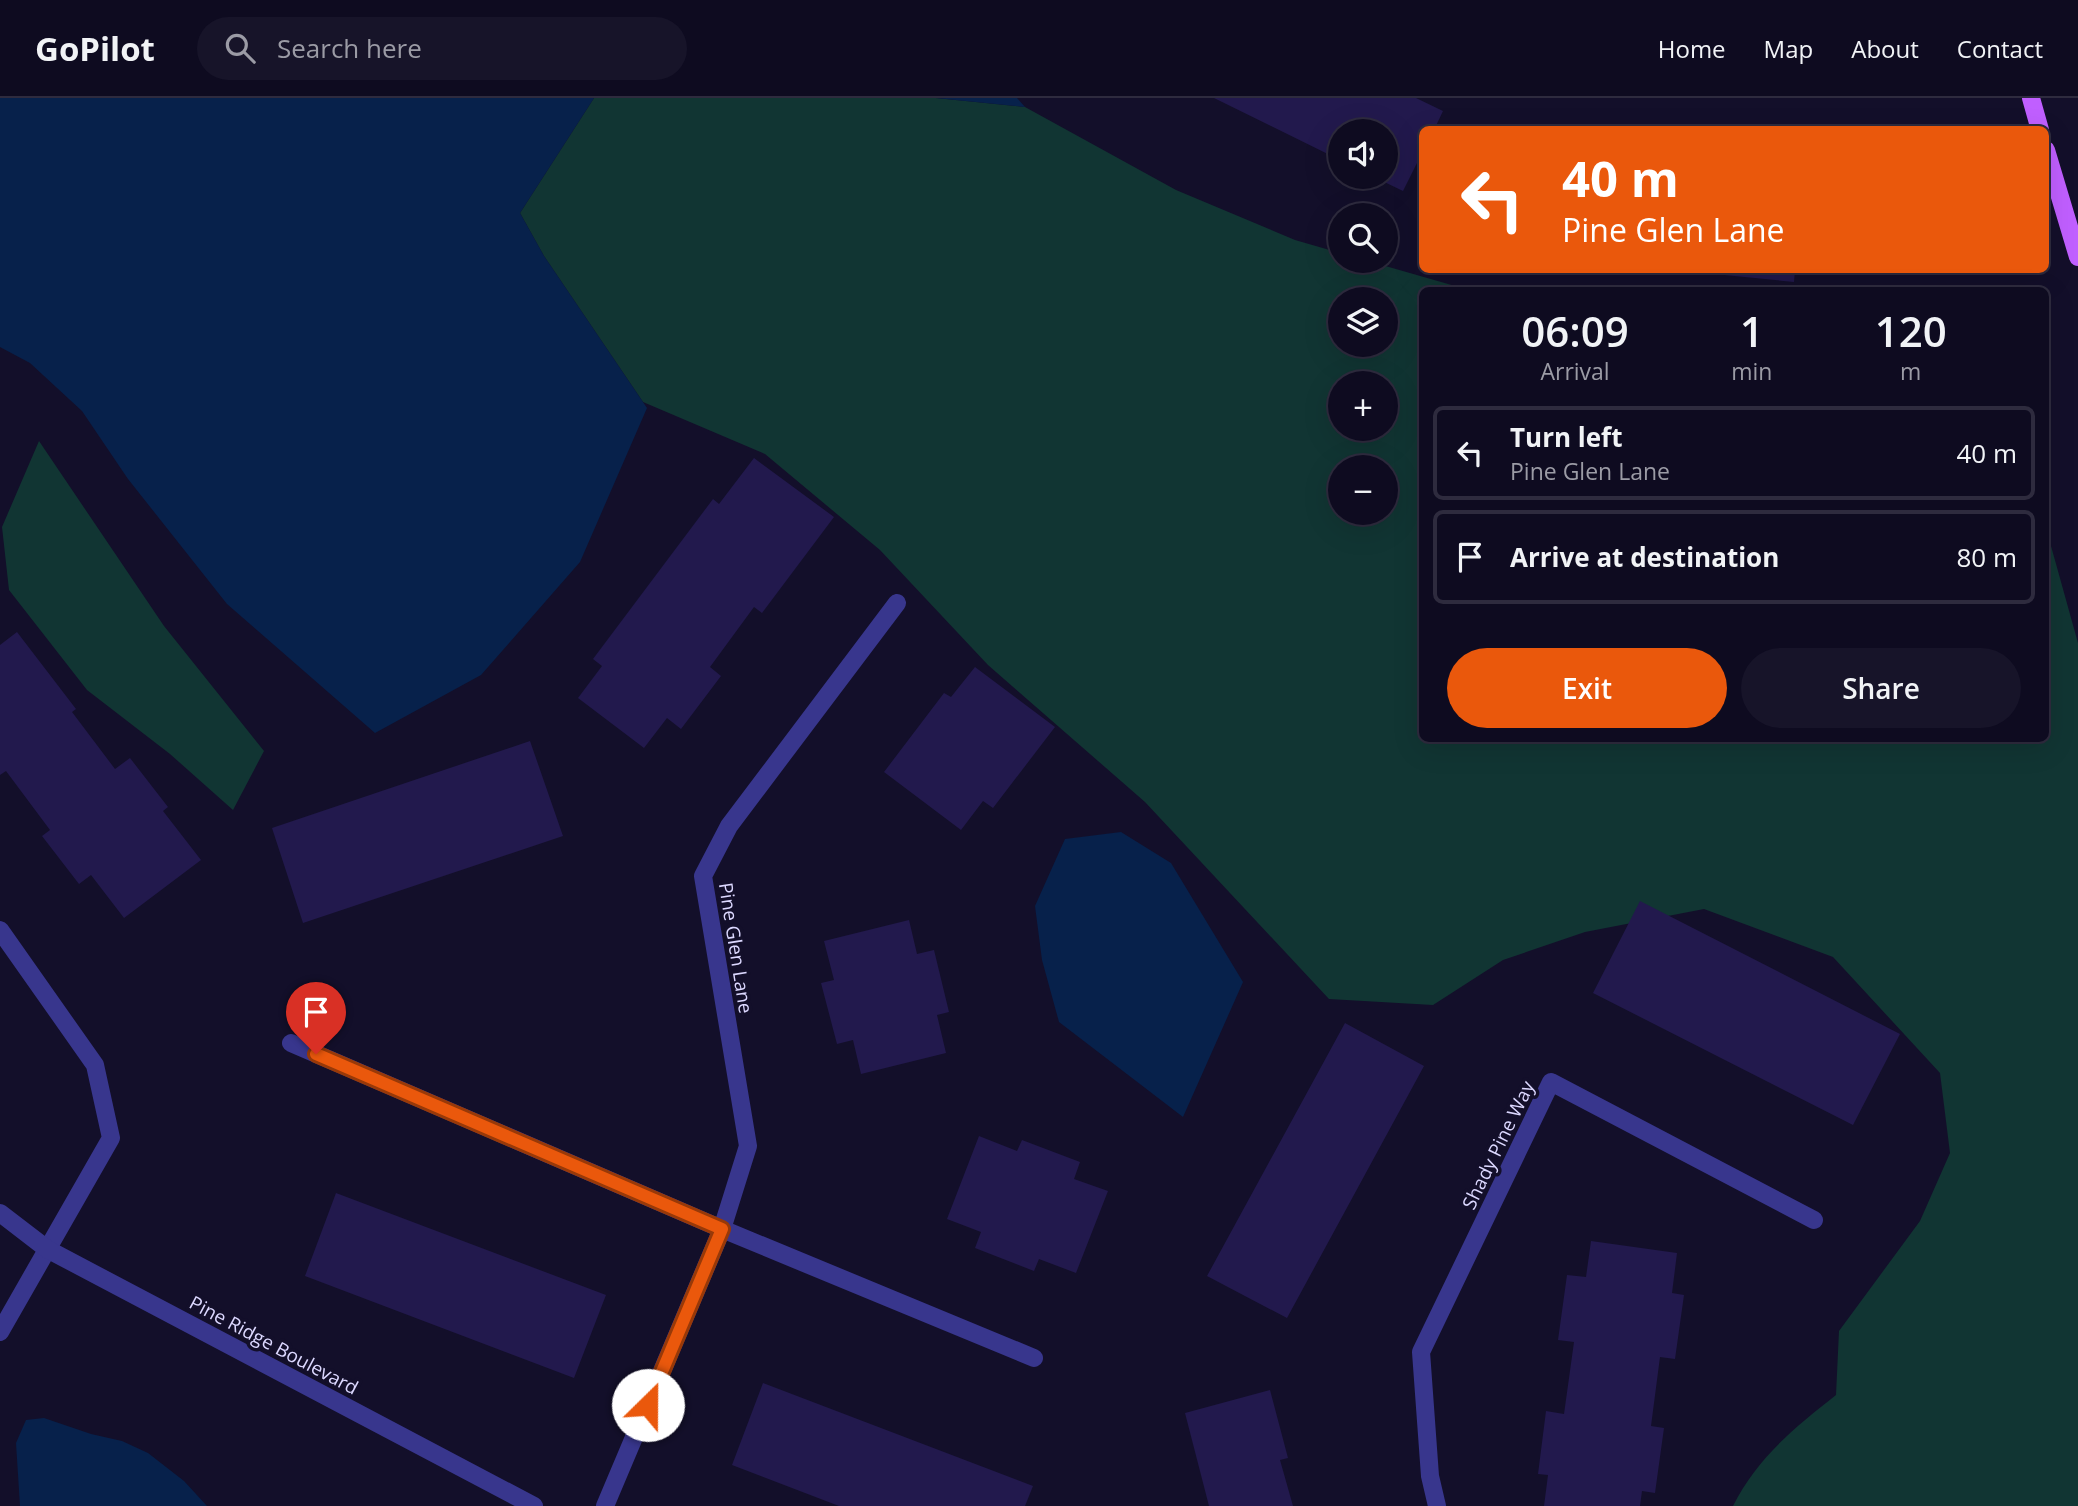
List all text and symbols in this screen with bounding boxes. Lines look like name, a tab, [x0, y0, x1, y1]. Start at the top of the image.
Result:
search box	[197, 17, 687, 80]
text: GoPilot	[35, 26, 155, 71]
icon: search	[221, 29, 259, 67]
text: Search here	[277, 30, 422, 66]
text: Home	[1658, 32, 1726, 65]
text: Map	[1764, 32, 1813, 65]
text: About	[1851, 32, 1919, 65]
text: Contact	[1957, 32, 2043, 65]
map controls	[1328, 119, 1398, 525]
button: sound	[1328, 119, 1398, 189]
text: 40 m	[1562, 145, 1679, 211]
icon: left	[1447, 154, 1538, 245]
button: search	[1328, 203, 1398, 273]
text: Pine Glen Lane	[1562, 208, 1785, 251]
button: layers	[1328, 287, 1398, 357]
text: 06:09	[1521, 302, 1629, 359]
text: 1	[1740, 302, 1764, 359]
text: 120	[1875, 302, 1947, 359]
text: Arrival	[1540, 355, 1610, 387]
text: min	[1731, 355, 1772, 387]
text: m	[1900, 355, 1921, 387]
button: +	[1328, 371, 1398, 441]
text: Turn left	[1510, 419, 1622, 455]
icon: left	[1451, 434, 1489, 472]
text: 40 m	[1956, 435, 2017, 471]
button: −	[1328, 455, 1398, 525]
text: Pine Glen Lane	[1510, 455, 1670, 487]
icon: arrive	[1451, 538, 1489, 576]
text: Arrive at destination	[1510, 539, 1779, 575]
text: 80 m	[1956, 539, 2017, 575]
button: Exit	[1447, 648, 1727, 728]
button: Share	[1741, 648, 2021, 728]
street label: Pine Glen Lane	[713, 881, 759, 1015]
pin	[286, 982, 346, 1054]
icon: arrive	[297, 993, 335, 1031]
street label: Shady Pine Way	[1456, 1076, 1541, 1214]
street label: Pine Ridge Boulevard	[185, 1289, 363, 1401]
position arrow	[611, 1368, 685, 1442]

